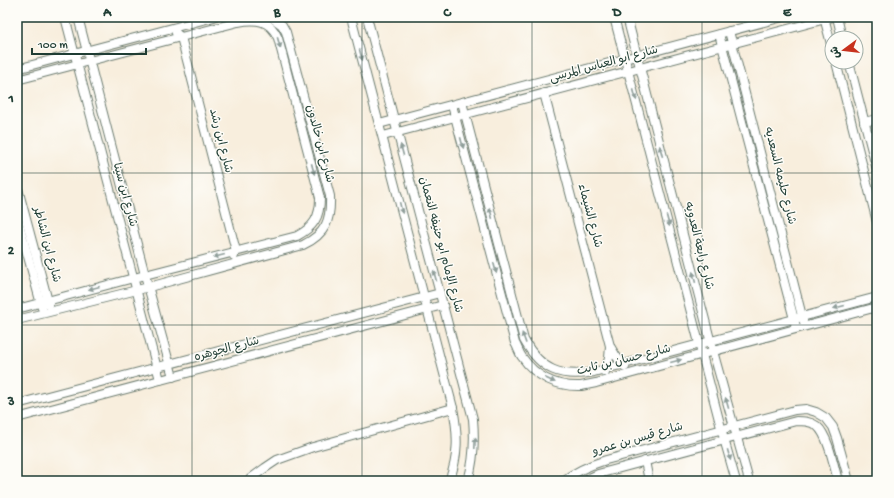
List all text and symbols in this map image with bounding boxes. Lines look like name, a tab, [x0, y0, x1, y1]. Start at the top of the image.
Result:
text: A	[102, 6, 112, 21]
text: B	[273, 6, 282, 21]
text: C	[442, 6, 452, 21]
text: D	[612, 6, 622, 21]
text: E	[783, 6, 792, 21]
scale bar	[32, 30, 146, 56]
north arrow	[824, 30, 864, 70]
one-way arrow	[276, 38, 282, 50]
text: 100 m	[37, 39, 68, 53]
street label: شارع ابو العباس المرسى	[548, 44, 660, 86]
text: ش	[829, 45, 844, 59]
one-way arrow	[358, 49, 364, 61]
one-way arrow	[632, 89, 638, 102]
text: 1	[7, 92, 14, 107]
street label: شارع ابن خالدون	[302, 103, 337, 185]
street label: شارع ابن رشد	[205, 107, 235, 175]
street label: شارع حليمه السعديه	[760, 126, 798, 226]
one-way arrow	[459, 137, 465, 149]
one-way arrow	[399, 144, 405, 156]
one-way arrow	[658, 145, 664, 158]
street label: شارع ابن سينا	[109, 161, 139, 229]
one-way arrow	[310, 163, 316, 175]
street label: شارع الإمام ابو حنيفه النعمان	[415, 175, 465, 315]
street label: شارع الشيماء	[574, 182, 604, 250]
street label: شارع رابعة العدويه	[680, 200, 716, 292]
one-way arrow	[398, 201, 404, 214]
street label: شارع ابن الشاطر	[29, 205, 63, 284]
one-way arrow	[488, 206, 494, 218]
one-way arrow	[665, 215, 671, 227]
text: 2	[8, 244, 15, 259]
one-way arrow	[213, 253, 226, 259]
one-way arrow	[492, 262, 498, 274]
one-way arrow	[432, 270, 438, 282]
one-way arrow	[691, 271, 697, 283]
one-way arrow	[87, 286, 100, 292]
one-way arrow	[833, 304, 845, 310]
one-way arrow	[521, 332, 527, 344]
street label: شارع الجوهره	[193, 335, 261, 365]
street label: شارع حسان بن ثابت	[576, 343, 672, 379]
one-way arrow	[670, 358, 682, 364]
one-way arrow	[544, 377, 556, 383]
text: 3	[7, 395, 15, 410]
one-way arrow	[724, 397, 730, 409]
street label: شارع قيس بن عمرو	[590, 420, 685, 460]
one-way arrow	[471, 437, 478, 449]
one-way arrow	[726, 450, 732, 462]

